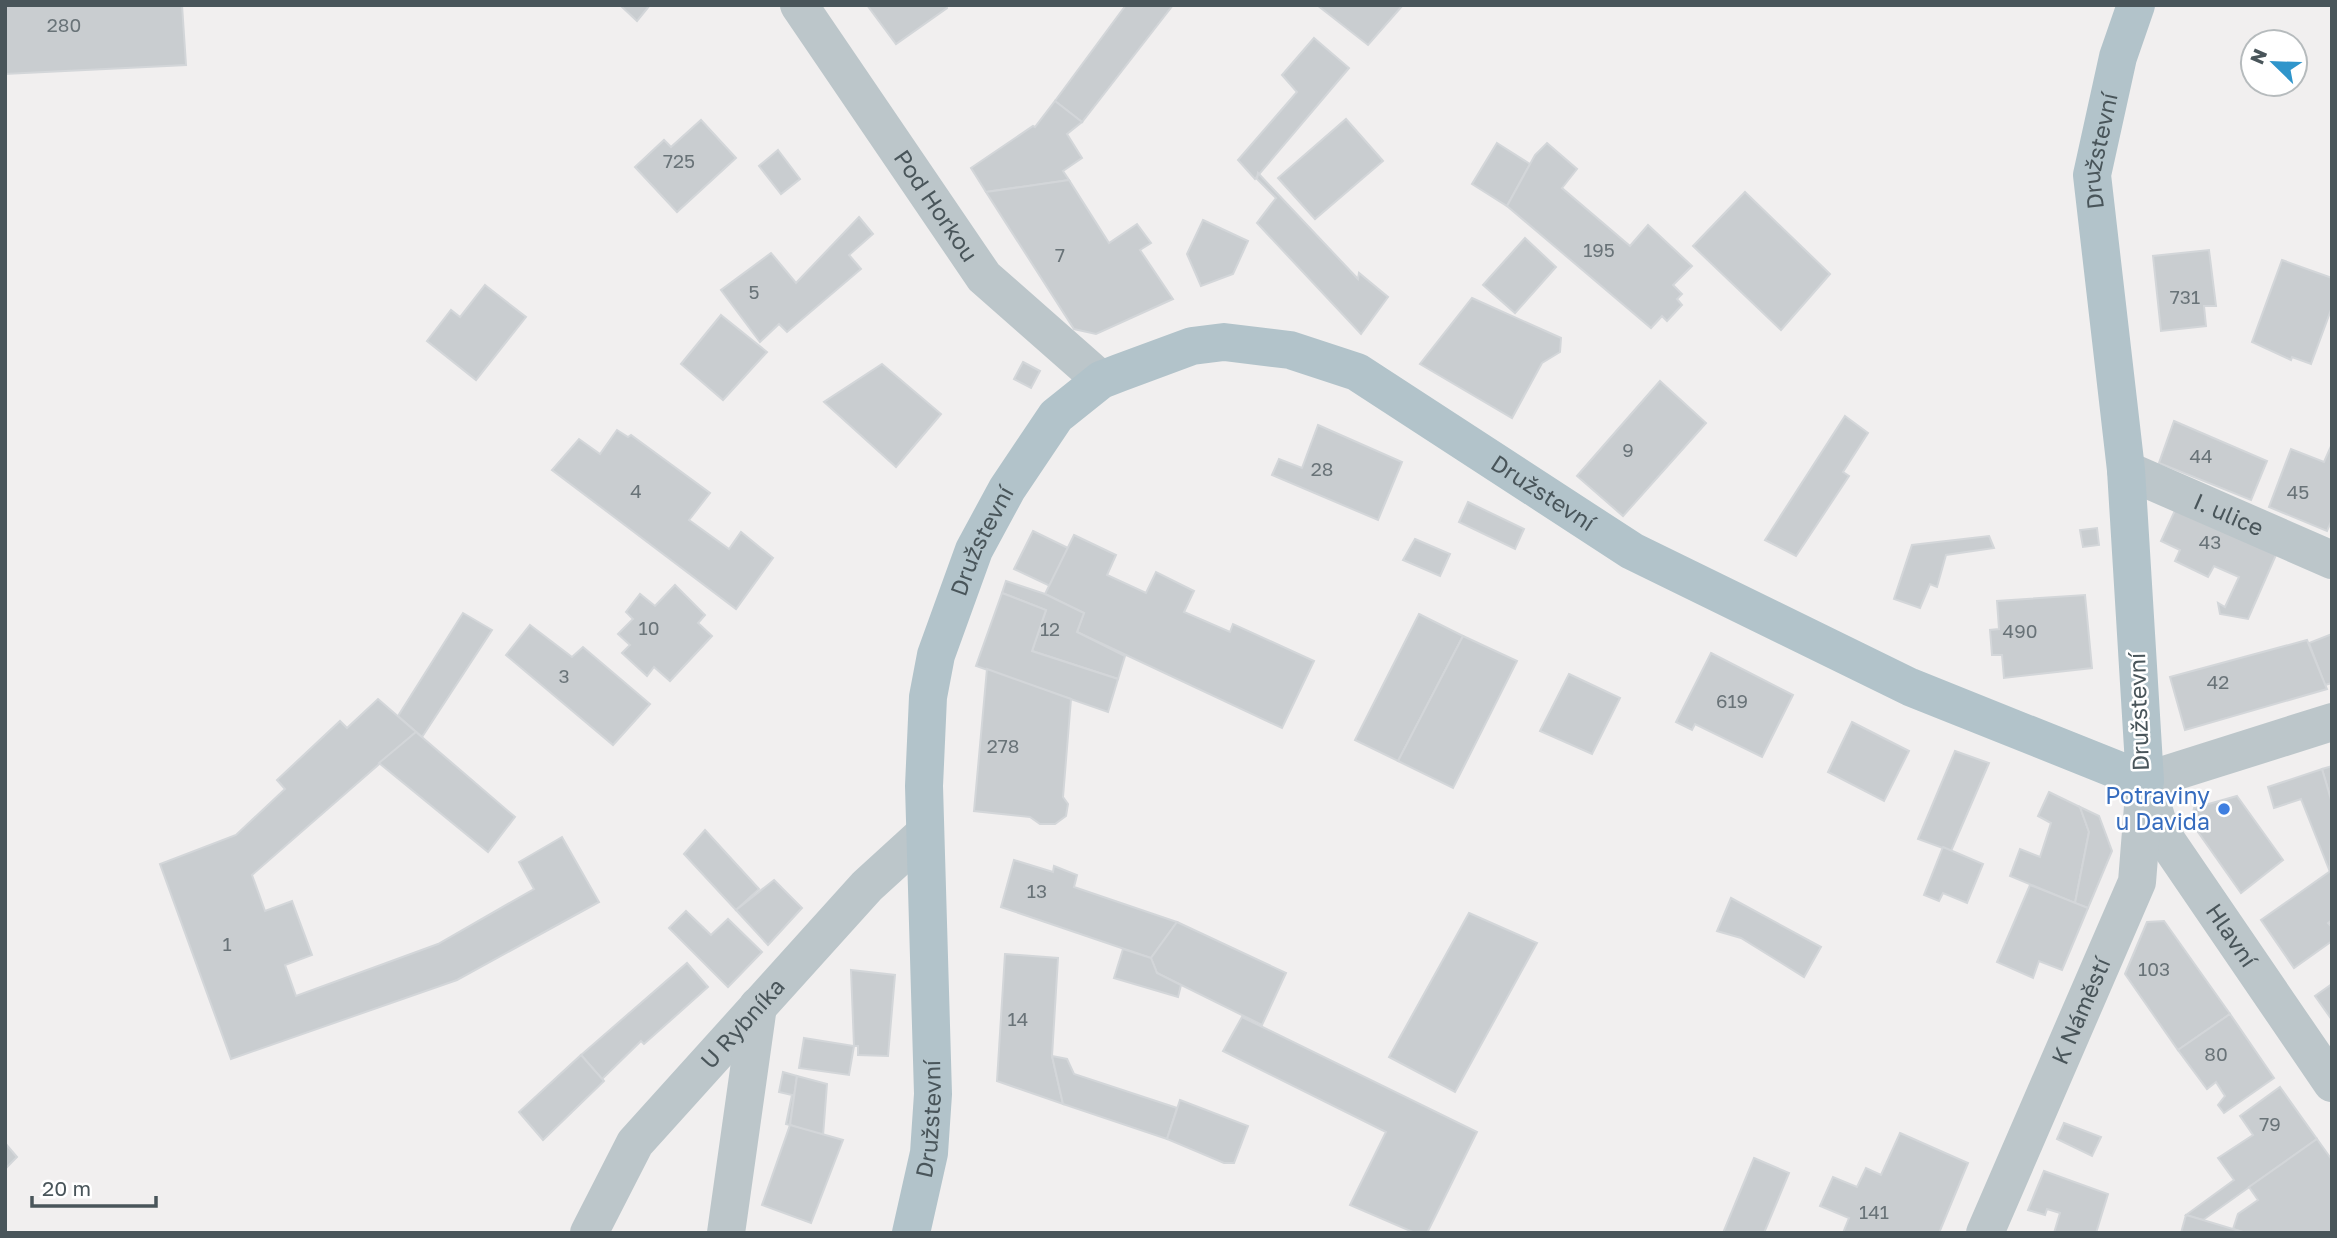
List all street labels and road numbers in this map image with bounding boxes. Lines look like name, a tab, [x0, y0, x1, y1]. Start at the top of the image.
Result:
street label: Družstevní	[2077, 88, 2123, 211]
street label: Pod Horkou	[889, 144, 984, 267]
street label: Družstevní	[1486, 448, 1602, 537]
street label: Družstevní	[944, 479, 1020, 599]
street label: I. ulice	[2190, 486, 2268, 541]
street label: Družstevní	[2122, 651, 2154, 772]
street label: Hlavní	[2201, 898, 2265, 973]
street label: K Náměstí	[2045, 951, 2116, 1068]
street label: U Rybníka	[694, 972, 790, 1074]
street label: Družstevní	[909, 1058, 946, 1180]

